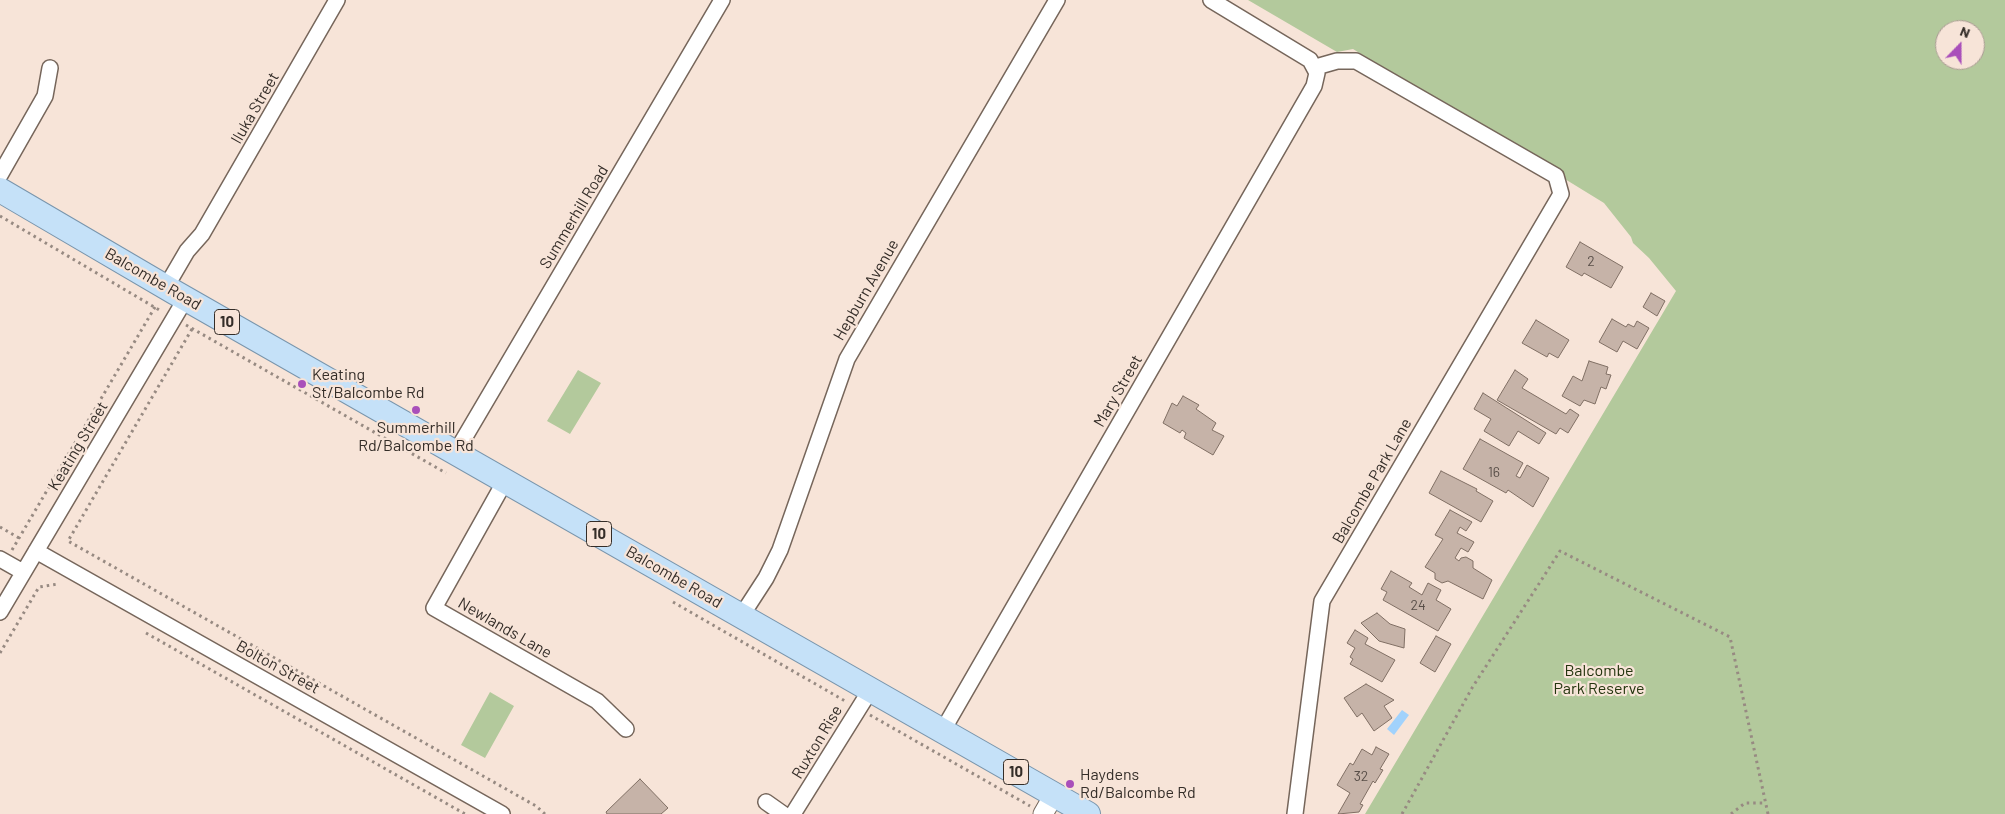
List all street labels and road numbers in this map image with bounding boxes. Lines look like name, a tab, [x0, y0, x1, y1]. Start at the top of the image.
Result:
street label: Iluka Street	[227, 69, 283, 147]
street label: Summerhill Road	[536, 162, 612, 272]
street label: Hepburn Avenue	[829, 236, 903, 344]
street label: Balcombe Road	[102, 244, 204, 314]
road number: 10	[214, 310, 240, 334]
street label: Mary Street	[1090, 351, 1146, 431]
street label: Keating Street	[44, 398, 112, 494]
street label: Balcombe Park Lane	[1328, 415, 1416, 547]
road number: 10	[586, 522, 612, 546]
street label: Balcombe Road	[623, 542, 725, 612]
street label: Newlands Lane	[455, 593, 555, 663]
street label: Bolton Street	[233, 636, 323, 698]
street label: Ruxton Rise	[788, 702, 846, 782]
road number: 10	[1004, 760, 1028, 784]

